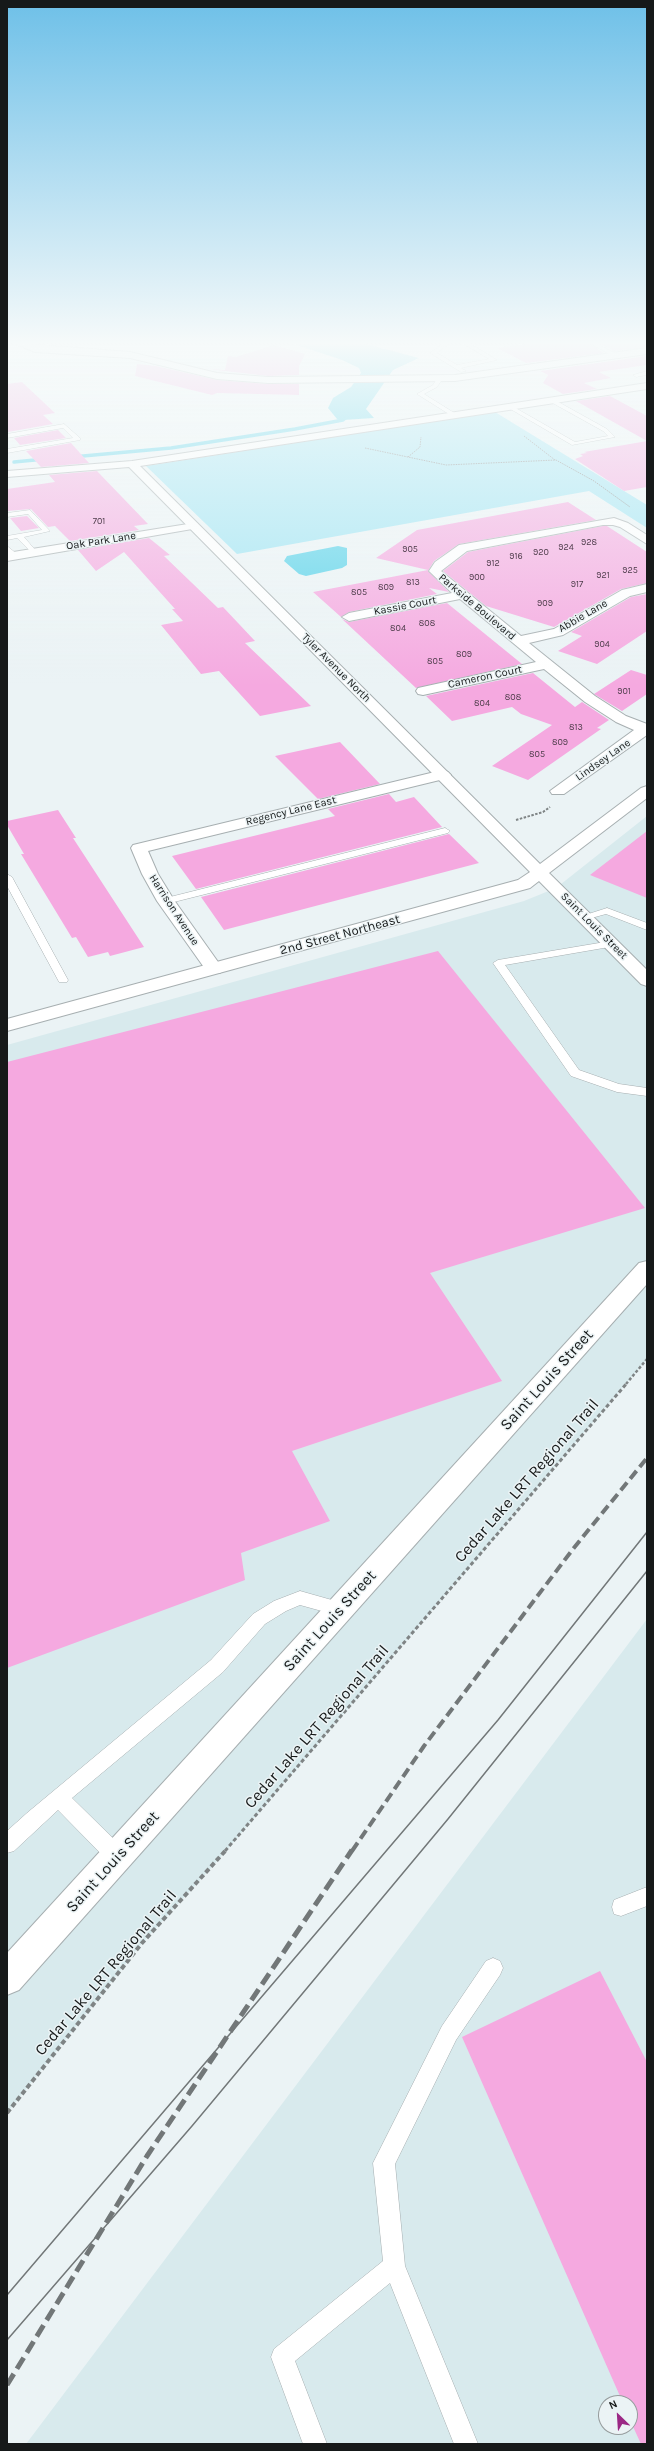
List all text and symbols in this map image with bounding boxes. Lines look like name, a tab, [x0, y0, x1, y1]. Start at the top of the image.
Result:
house number: 701	[93, 516, 105, 526]
street label: Oak Park Lane	[65, 529, 137, 553]
house number: 928	[581, 537, 597, 547]
house number: 924	[558, 542, 574, 552]
house number: 905	[402, 544, 418, 554]
house number: 920	[533, 547, 549, 557]
house number: 916	[509, 551, 523, 561]
house number: 912	[486, 558, 500, 568]
house number: 925	[622, 565, 638, 575]
house number: 921	[596, 570, 610, 580]
street label: Parkside Boulevard	[436, 571, 518, 643]
house number: 900	[469, 572, 485, 582]
house number: 813	[406, 577, 420, 587]
house number: 917	[571, 579, 583, 589]
house number: 809	[378, 582, 394, 592]
house number: 805	[351, 587, 367, 597]
street label: Kassie Court	[373, 593, 437, 619]
street label: Abbie Lane	[556, 597, 610, 635]
house number: 909	[537, 598, 553, 608]
house number: 808	[419, 618, 435, 628]
house number: 804	[390, 623, 406, 633]
street label: Tyler Avenue North	[299, 631, 373, 705]
house number: 904	[594, 639, 610, 649]
house number: 809	[456, 649, 472, 659]
house number: 805	[427, 656, 443, 666]
street label: Cameron Court	[447, 663, 523, 691]
house number: 901	[617, 686, 631, 696]
house number: 808	[505, 692, 521, 702]
house number: 804	[474, 698, 490, 708]
house number: 813	[569, 722, 583, 732]
street label: Lindsey Lane	[573, 736, 633, 784]
house number: 809	[552, 737, 568, 747]
house number: 805	[529, 749, 545, 759]
street label: Regency Lane East	[245, 793, 337, 829]
street label: Harrison Avenue	[146, 872, 202, 948]
street label: Saint Louis Street	[558, 890, 630, 962]
street label: 2nd Street Northeast	[278, 911, 402, 959]
street label: Saint Louis Street	[497, 1325, 597, 1435]
street label: Cedar Lake LRT Regional Trail	[451, 1395, 603, 1567]
street label: Saint Louis Street	[280, 1566, 380, 1676]
street label: Cedar Lake LRT Regional Trail	[241, 1641, 393, 1813]
street label: Saint Louis Street	[63, 1807, 163, 1917]
street label: Cedar Lake LRT Regional Trail	[31, 1886, 181, 2060]
north arrow	[598, 2395, 638, 2435]
text: N	[607, 2397, 619, 2412]

